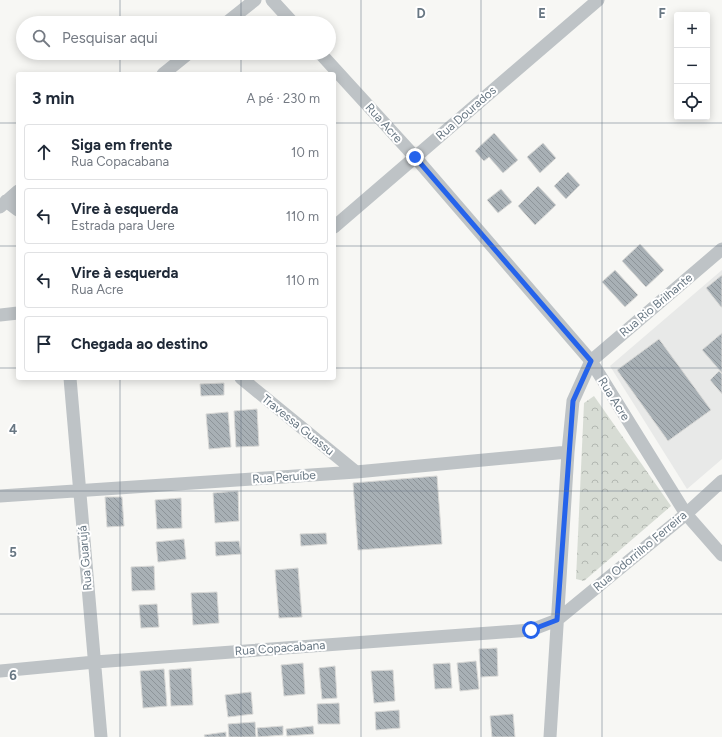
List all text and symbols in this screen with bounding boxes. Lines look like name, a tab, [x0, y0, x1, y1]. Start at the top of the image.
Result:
text: D	[416, 6, 426, 21]
text: E	[538, 6, 546, 21]
text: F	[658, 6, 666, 21]
map controls	[674, 12, 710, 120]
button: +	[674, 12, 710, 48]
search box	[16, 16, 336, 60]
icon: search	[30, 27, 52, 49]
text: Pesquisar aqui	[62, 29, 158, 47]
button: −	[674, 48, 710, 84]
street label: Rua Dourados	[433, 83, 499, 143]
button: locate	[674, 84, 710, 120]
text: 3 min	[32, 88, 74, 108]
text: A pé · 230 m	[247, 91, 320, 106]
street label: Rua Acre	[363, 100, 406, 146]
text: Siga em frente	[71, 136, 172, 154]
icon: ahead	[33, 141, 55, 163]
text: 10 m	[291, 145, 319, 160]
route end	[406, 148, 424, 166]
text: Rua Copacabana	[71, 154, 169, 169]
text: Vire à esquerda	[71, 200, 178, 218]
icon: left	[33, 205, 55, 227]
text: 110 m	[286, 209, 319, 224]
text: Estrada para Uere	[71, 218, 174, 233]
text: Vire à esquerda	[71, 264, 178, 282]
icon: left	[33, 269, 55, 291]
street label: Rua Rio Brilhante	[617, 270, 696, 340]
text: 110 m	[286, 273, 319, 288]
text: Rua Acre	[71, 282, 123, 297]
icon: arrive	[33, 333, 55, 355]
text: Chegada ao destino	[71, 335, 208, 353]
street label: Rua Acre	[595, 375, 633, 424]
street label: Travessa Guassu	[259, 392, 337, 458]
text: 4	[9, 422, 17, 437]
street label: Rua Peruíbe	[252, 468, 317, 486]
street label: Rua Odorrilho Ferreira	[591, 508, 689, 594]
street label: Rua Guarujá	[75, 525, 95, 591]
text: 5	[9, 545, 17, 560]
route start	[522, 621, 540, 639]
street label: Rua Copacabana	[234, 638, 326, 658]
text: 6	[9, 668, 17, 683]

